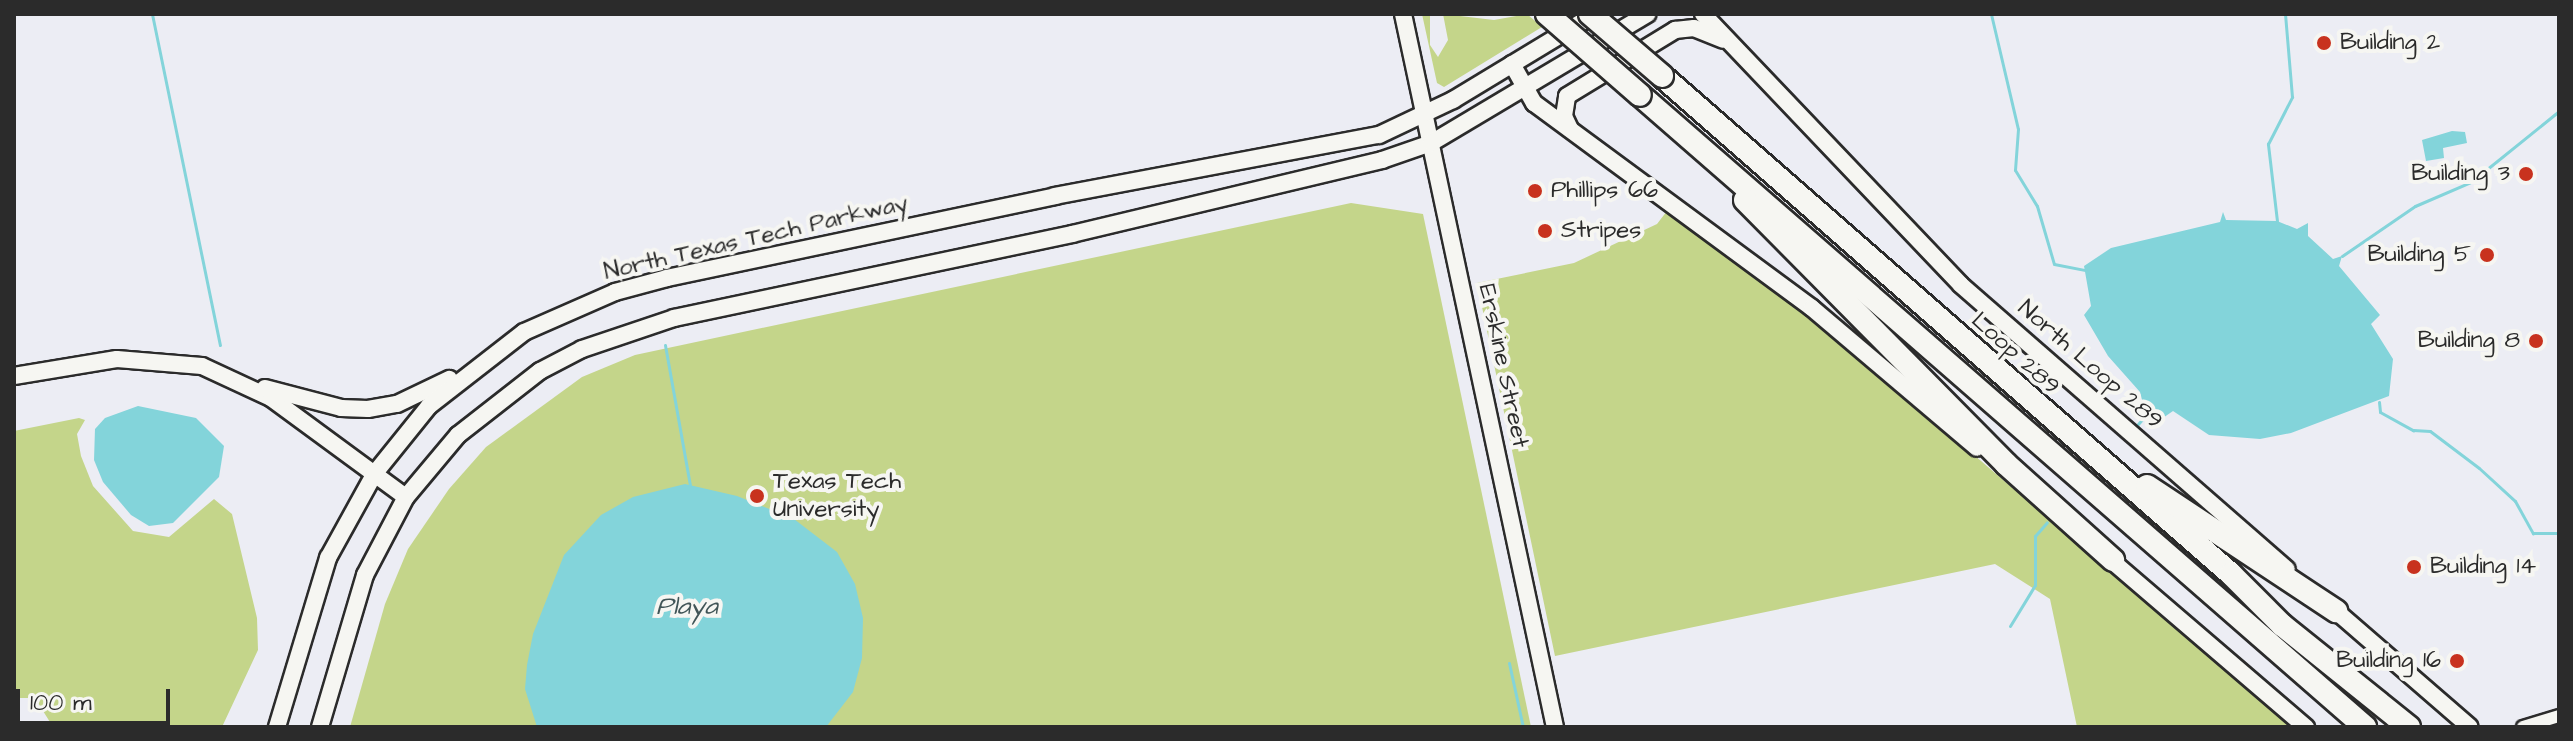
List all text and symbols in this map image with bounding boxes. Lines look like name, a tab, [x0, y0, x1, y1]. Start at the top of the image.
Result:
place label: Building 2	[2340, 29, 2440, 57]
marker: Building 2	[2315, 34, 2333, 52]
place label: Building 3	[2411, 160, 2510, 188]
marker: Building 3	[2517, 165, 2535, 183]
place label: Phillips 66	[1551, 177, 1658, 205]
marker: Phillips 66	[1526, 182, 1544, 200]
street label: North Texas Tech Parkway	[601, 189, 911, 287]
place label: Stripes	[1561, 217, 1641, 245]
marker: Stripes	[1536, 222, 1554, 240]
place label: Building 5	[2367, 241, 2471, 269]
marker: Building 5	[2478, 246, 2496, 264]
street label: Erskine Street	[1472, 282, 1534, 450]
street label: North Loop 289	[2012, 294, 2168, 436]
street label: Loop 289	[1965, 307, 2065, 401]
place label: Building 8	[2418, 327, 2520, 355]
marker: Building 8	[2527, 332, 2545, 350]
place label: Texas Tech University	[773, 468, 901, 524]
marker: Texas Tech University	[748, 487, 766, 505]
place label: Building 14	[2430, 553, 2536, 581]
marker: Building 14	[2405, 558, 2423, 576]
water label: Playa	[656, 591, 718, 623]
place label: Building 16	[2336, 647, 2441, 675]
marker: Building 16	[2448, 652, 2466, 670]
scale bar	[20, 673, 174, 723]
text: 100 m	[30, 686, 92, 720]

